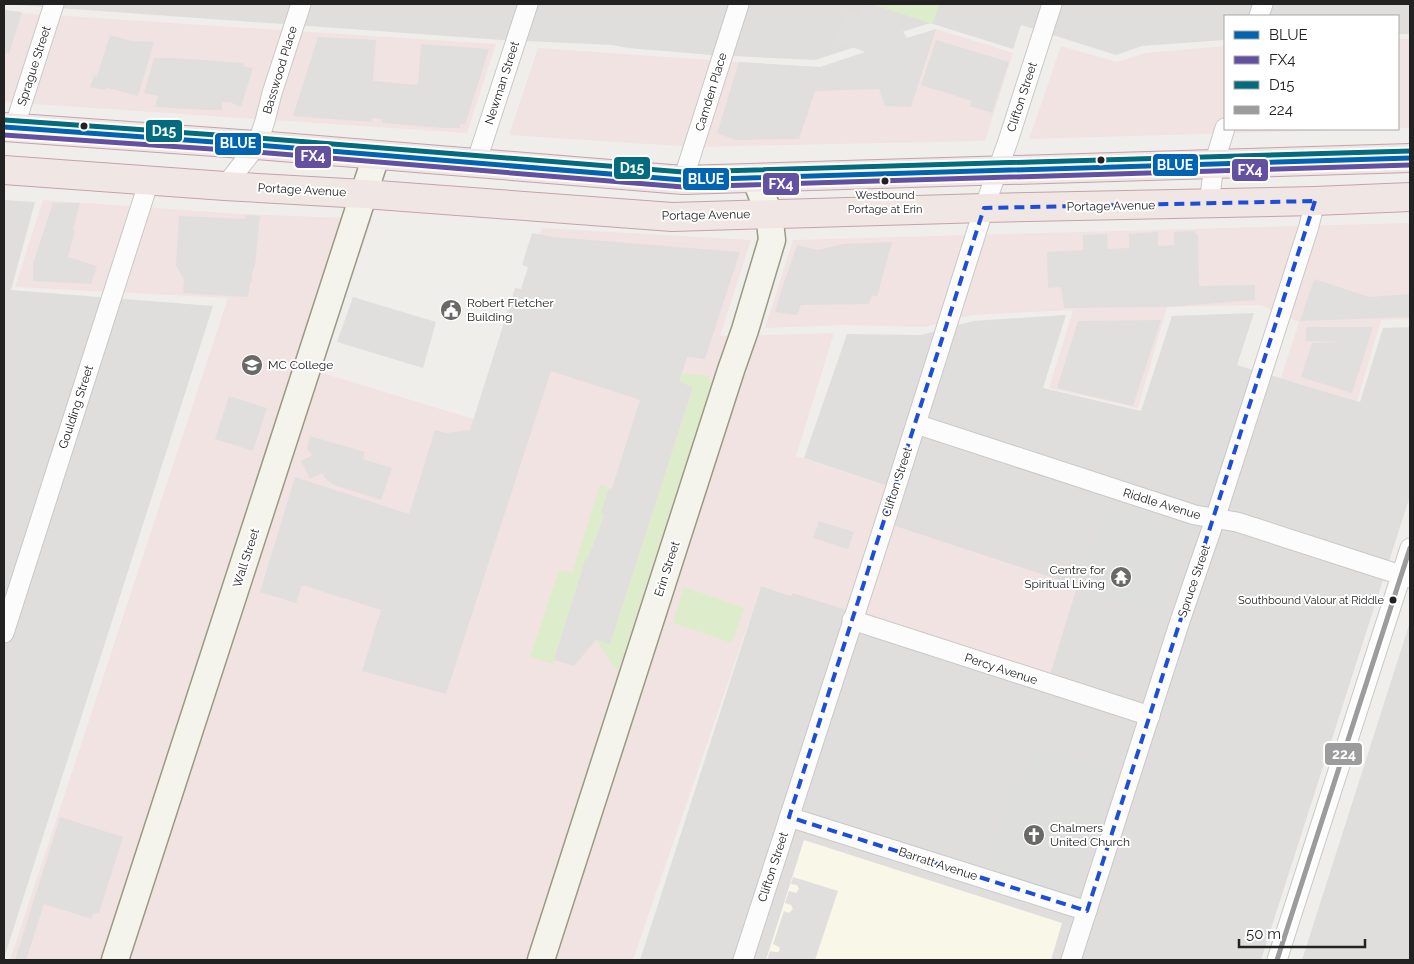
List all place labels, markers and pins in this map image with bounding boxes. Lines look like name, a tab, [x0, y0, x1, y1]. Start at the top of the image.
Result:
unlabelled marker	[79, 121, 89, 131]
unlabelled marker	[1096, 155, 1106, 165]
marker: Westbound Portage at Erin	[880, 176, 890, 186]
place label: Westbound Portage at Erin	[848, 189, 922, 216]
place label: Robert Fletcher Building	[467, 296, 554, 324]
public building icon: Robert Fletcher Building	[439, 298, 463, 322]
school or university icon: MC College	[240, 353, 264, 377]
place label: MC College	[268, 358, 333, 372]
place label: Centre for Spiritual Living	[1024, 563, 1106, 591]
temple icon: Centre for Spiritual Living	[1109, 565, 1133, 589]
place label: Southbound Valour at Riddle	[1238, 594, 1385, 607]
marker: Southbound Valour at Riddle	[1388, 595, 1398, 605]
place label: Chalmers United Church	[1050, 821, 1130, 849]
church icon: Chalmers United Church	[1022, 823, 1046, 847]

